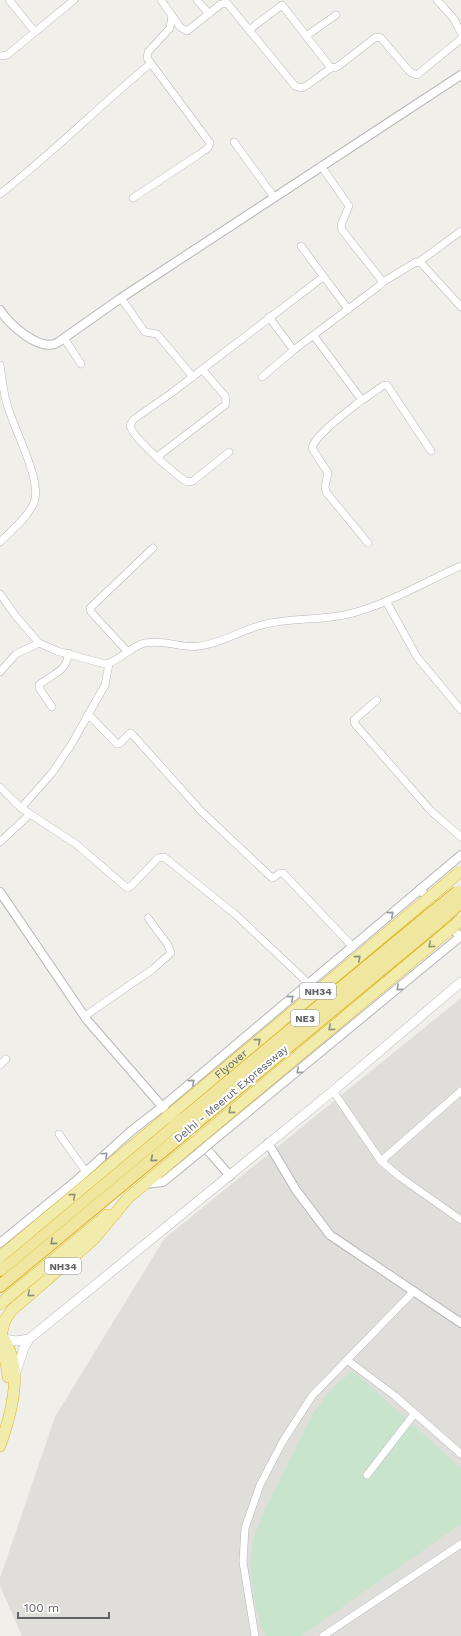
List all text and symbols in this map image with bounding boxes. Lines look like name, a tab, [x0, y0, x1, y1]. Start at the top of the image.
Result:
one-way arrow	[386, 912, 394, 919]
one-way arrow	[428, 941, 436, 948]
one-way arrow	[353, 956, 360, 963]
road number: NH34	[300, 983, 336, 999]
one-way arrow	[396, 983, 403, 990]
one-way arrow	[287, 995, 294, 1002]
road number: NE3	[291, 1010, 319, 1026]
one-way arrow	[328, 1024, 336, 1031]
one-way arrow	[253, 1039, 261, 1046]
street label: Delhi - Meerut Expressway	[171, 1042, 291, 1145]
street label: Flyover	[212, 1046, 250, 1081]
one-way arrow	[296, 1066, 303, 1073]
one-way arrow	[188, 1079, 195, 1086]
one-way arrow	[228, 1107, 236, 1114]
one-way arrow	[100, 1152, 108, 1159]
one-way arrow	[150, 1154, 157, 1161]
one-way arrow	[68, 1193, 75, 1200]
one-way arrow	[50, 1238, 57, 1245]
road number: NH34	[45, 1258, 81, 1274]
one-way arrow	[28, 1289, 35, 1296]
scale bar	[18, 1594, 109, 1620]
text: 100 m	[24, 1601, 59, 1615]

